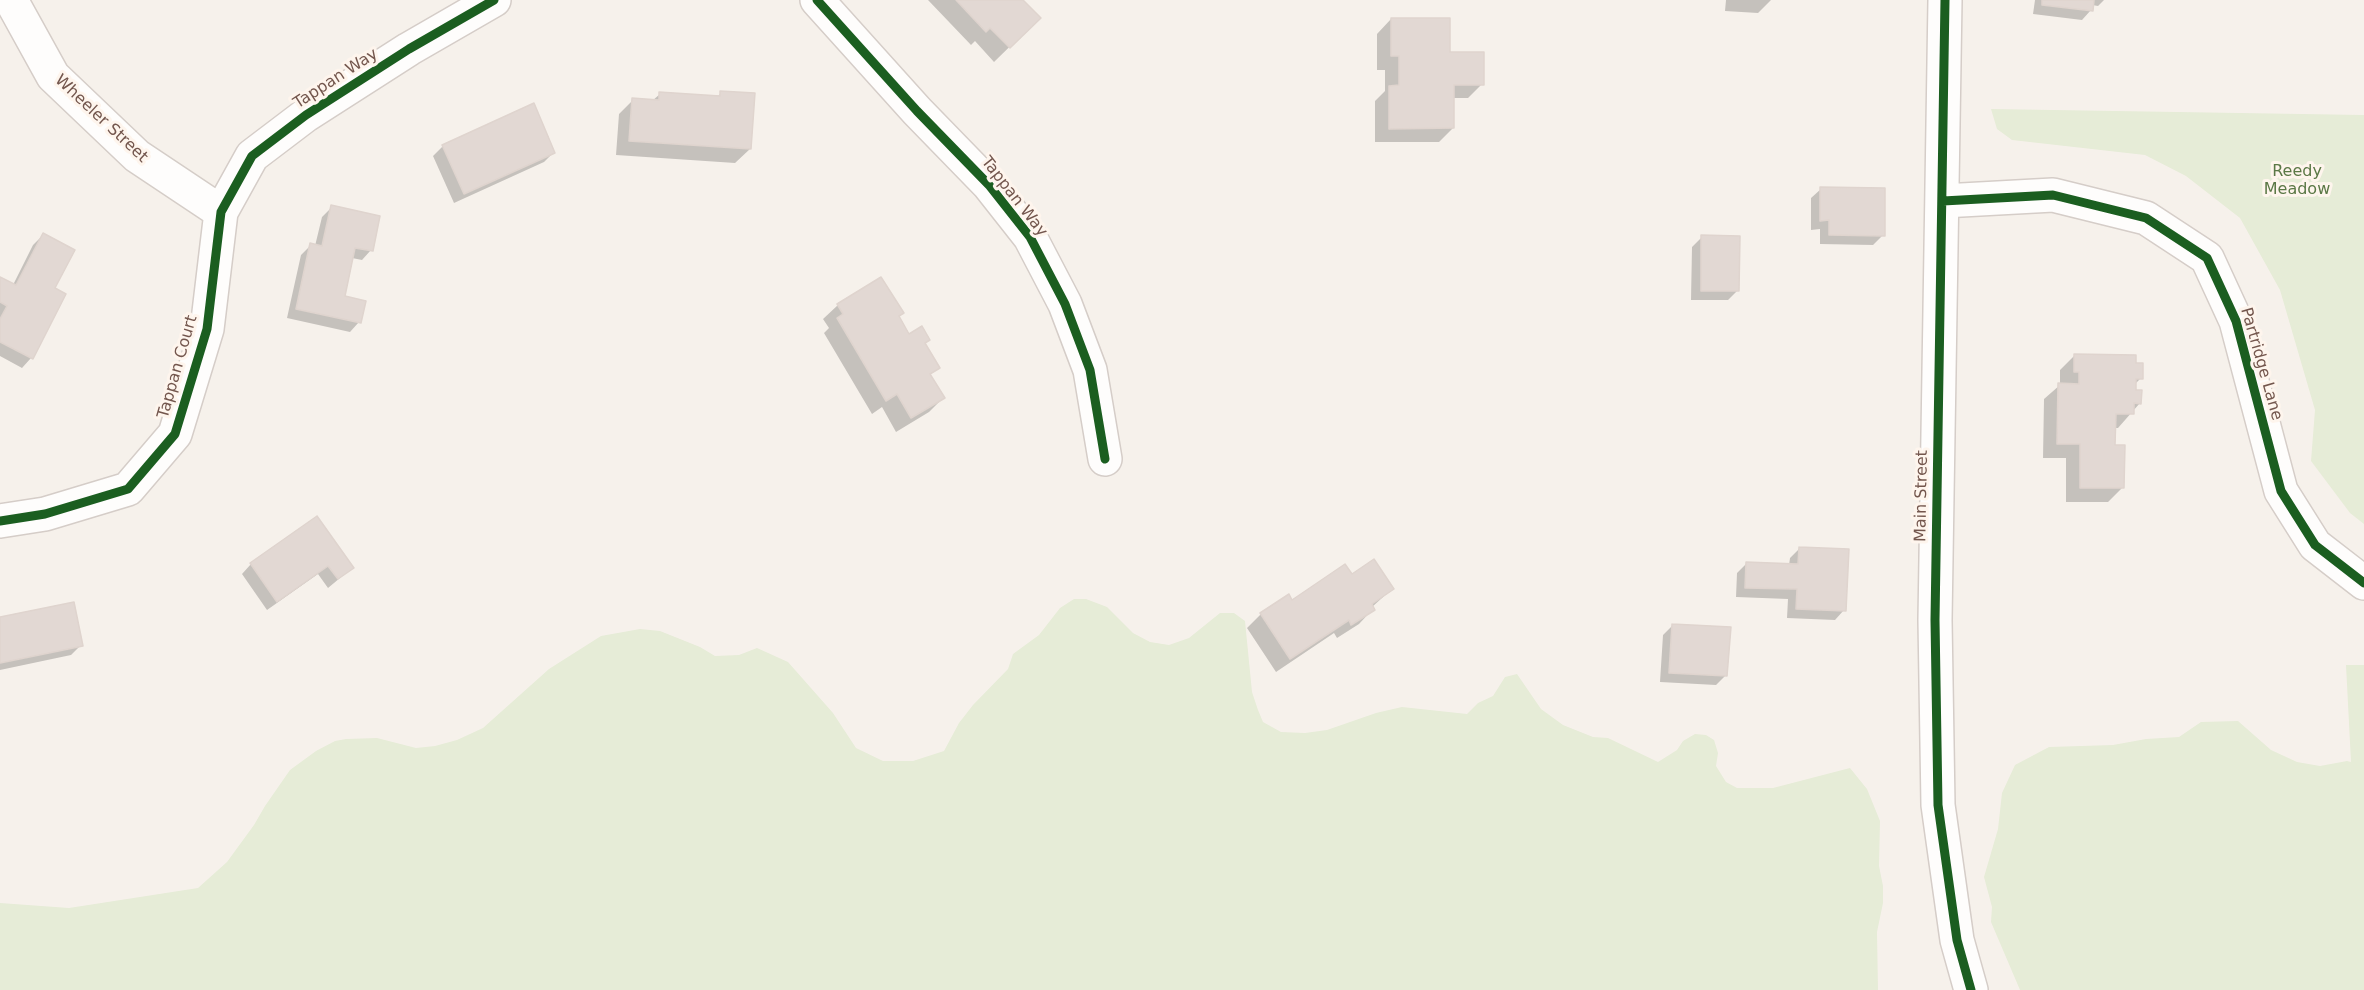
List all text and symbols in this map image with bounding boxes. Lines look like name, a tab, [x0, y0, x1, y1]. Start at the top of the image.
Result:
street label: Tappan Way	[290, 45, 382, 113]
street label: Wheeler Street	[50, 71, 152, 167]
street label: Tappan Way	[977, 153, 1051, 241]
park label: Reedy Meadow	[2264, 162, 2330, 200]
street label: Partridge Lane	[2236, 305, 2286, 423]
street label: Tappan Court	[154, 313, 202, 421]
street label: Main Street	[1912, 450, 1932, 542]

